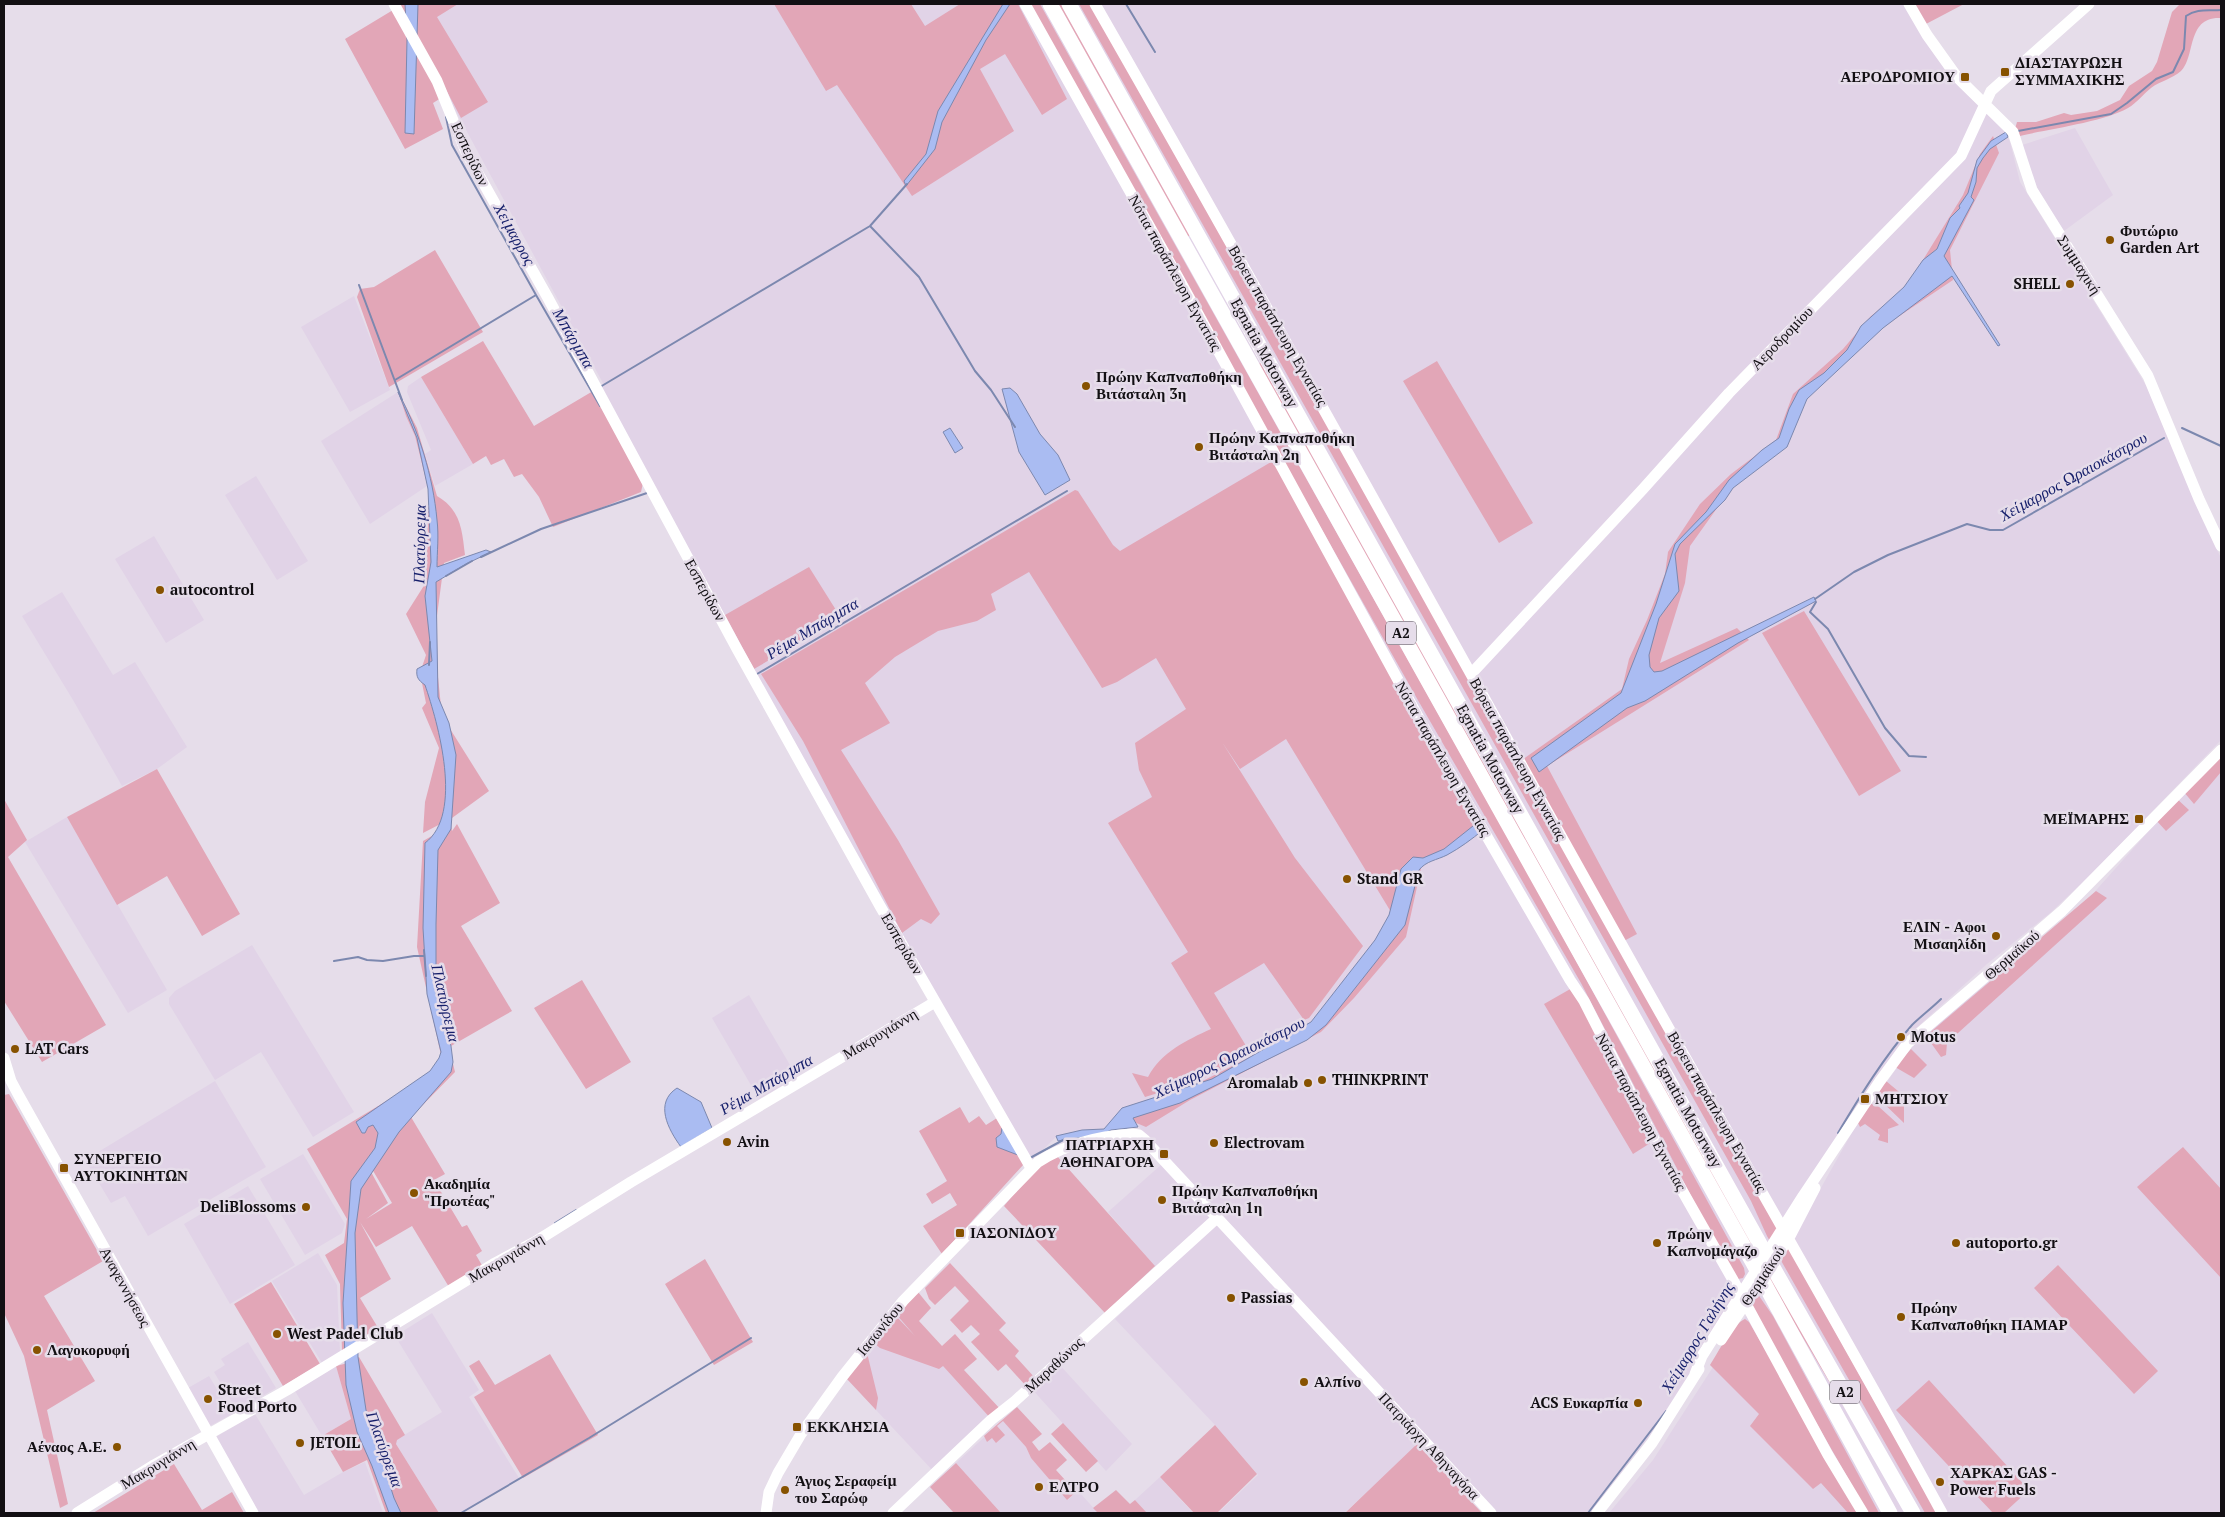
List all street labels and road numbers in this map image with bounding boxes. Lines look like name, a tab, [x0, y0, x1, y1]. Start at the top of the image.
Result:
street label: Εσπερίδων	[447, 119, 494, 189]
street label: Νότια παράπλευρη Εγνατίας	[1125, 191, 1227, 354]
street label: Συμμαχική	[2053, 231, 2107, 298]
street label: Βόρεια παράπλευρη Εγνατίας	[1225, 241, 1333, 410]
street label: Egnatia Motorway	[1227, 295, 1303, 411]
street label: Αεροδρομίου	[1746, 301, 1817, 374]
street label: Εσπερίδων	[681, 555, 731, 624]
road number: Α2	[1386, 622, 1416, 644]
street label: Βόρεια παράπλευρη Εγνατίας	[1466, 674, 1572, 843]
street label: Νότια παράπλευρη Εγνατίας	[1391, 677, 1497, 840]
street label: Egnatia Motorway	[1453, 701, 1529, 817]
street label: Εσπερίδων	[877, 909, 929, 978]
street label: Θερμαϊκού	[1979, 925, 2043, 984]
street label: Μακρυγιάννη	[839, 1003, 921, 1063]
street label: Βόρεια παράπλευρη Εγνατίας	[1664, 1027, 1772, 1196]
street label: Νότια παράπλευρη Εγνατίας	[1592, 1029, 1692, 1194]
street label: Egnatia Motorway	[1651, 1055, 1727, 1171]
street label: Μακρυγιάννη	[464, 1227, 547, 1287]
street label: Θερμαϊκού	[1735, 1242, 1789, 1309]
street label: Αναγεννήσεως	[96, 1243, 156, 1330]
street label: Ιασωνίδου	[851, 1297, 907, 1359]
street label: Μαραθώνος	[1020, 1332, 1087, 1397]
road number: Α2	[1830, 1380, 1860, 1404]
street label: Πατριάρχη Αθηναγόρα	[1375, 1387, 1485, 1503]
street label: Μακρυγιάννη	[117, 1433, 199, 1493]

